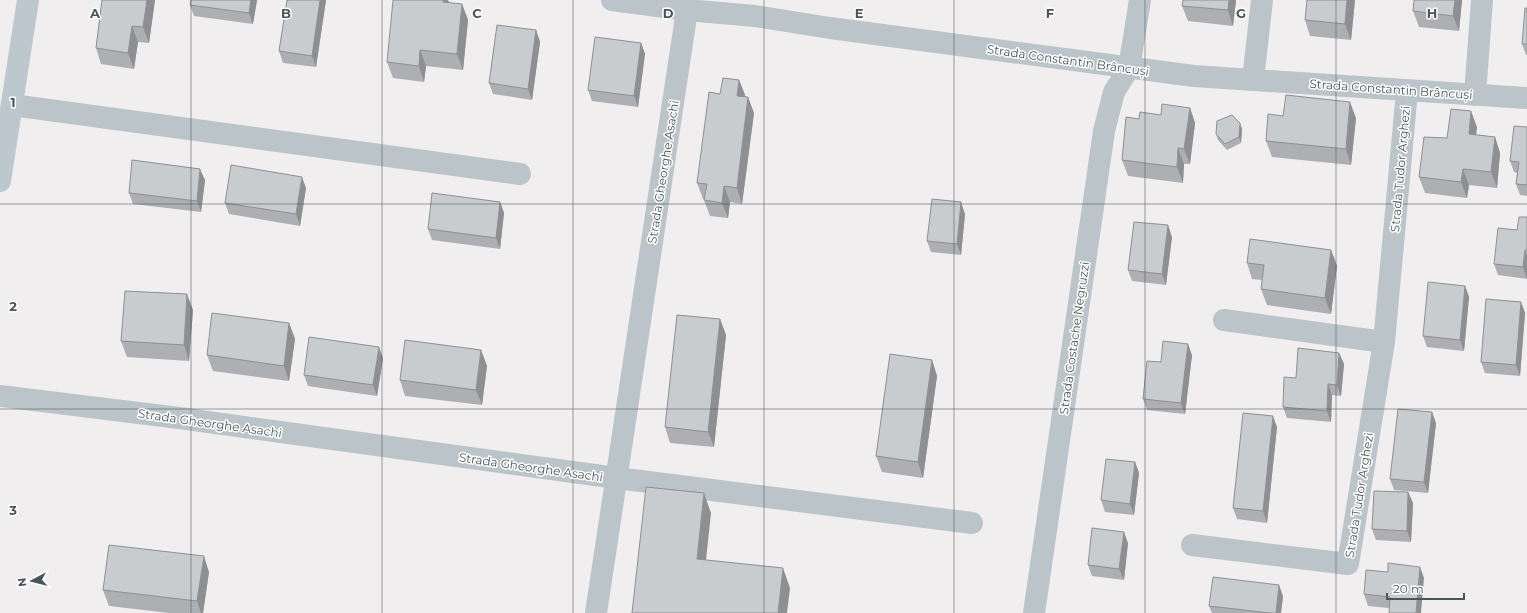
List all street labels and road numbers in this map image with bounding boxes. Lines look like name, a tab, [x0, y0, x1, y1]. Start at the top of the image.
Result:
street label: Strada Constantin Brâncuși	[986, 41, 1150, 79]
street label: Strada Constantin Brâncuși	[1309, 76, 1473, 102]
street label: Strada Gheorghe Asachi	[644, 99, 682, 245]
street label: Strada Tudor Arghezi	[1387, 105, 1413, 233]
street label: Strada Costache Negruzzi	[1056, 261, 1092, 415]
street label: Strada Gheorghe Asachi	[137, 405, 283, 441]
street label: Strada Tudor Arghezi	[1342, 431, 1376, 559]
street label: Strada Gheorghe Asachi	[458, 449, 604, 485]

